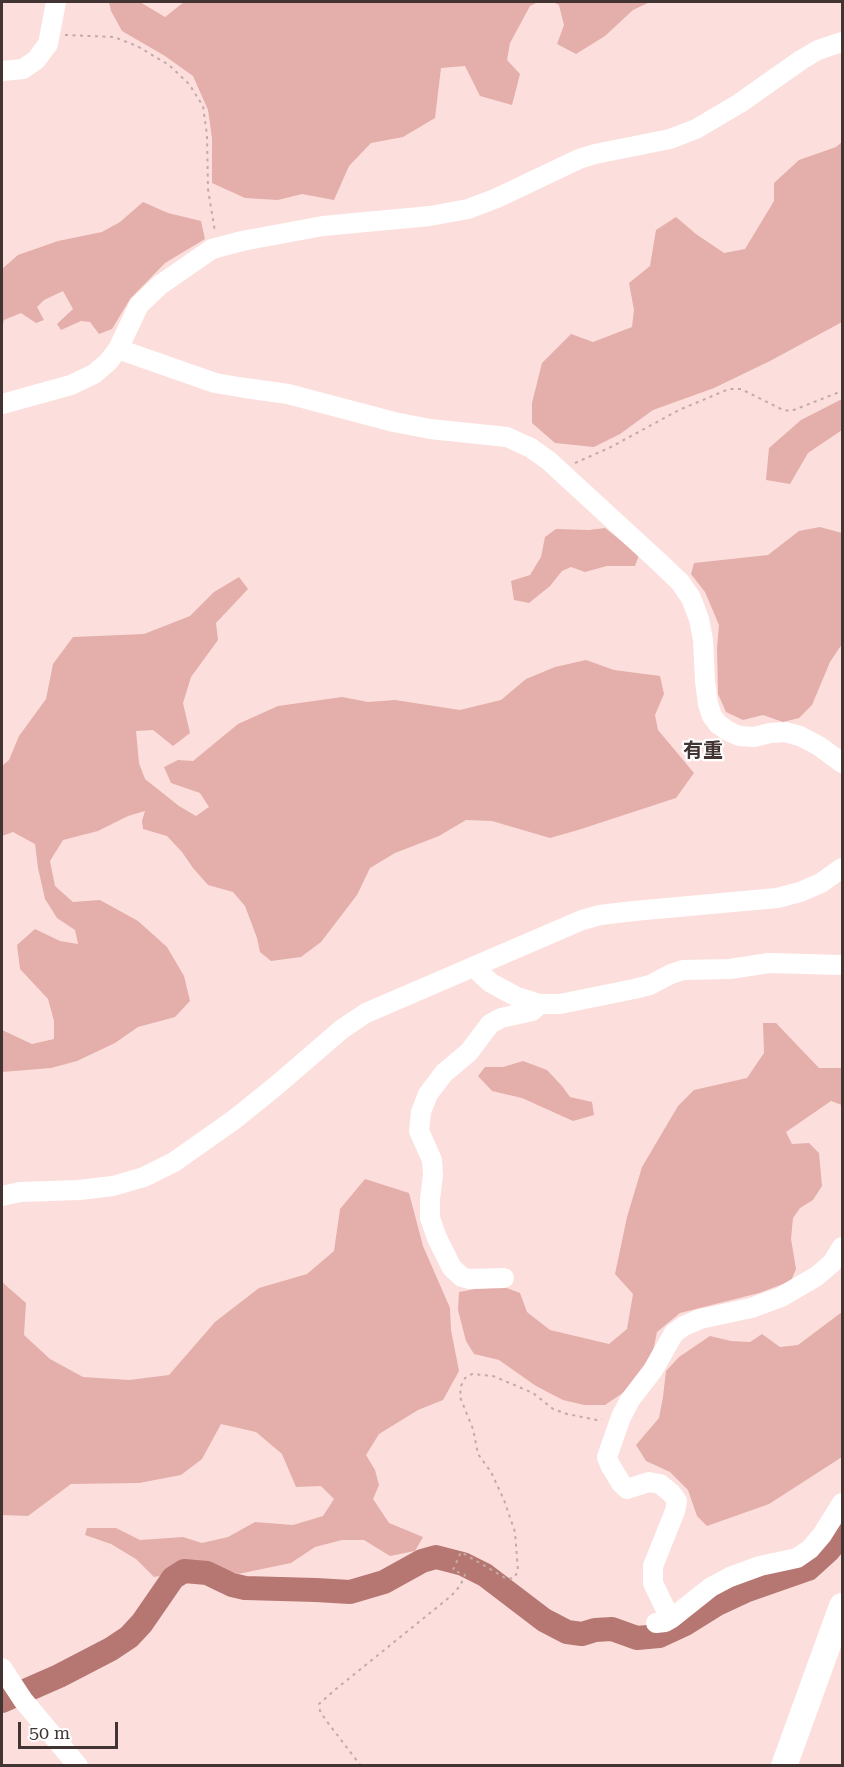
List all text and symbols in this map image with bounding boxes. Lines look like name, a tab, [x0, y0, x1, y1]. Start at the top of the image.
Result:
district label: 有重	[683, 739, 723, 763]
scale bar	[21, 1710, 122, 1748]
text: 50 m	[29, 1722, 70, 1743]

